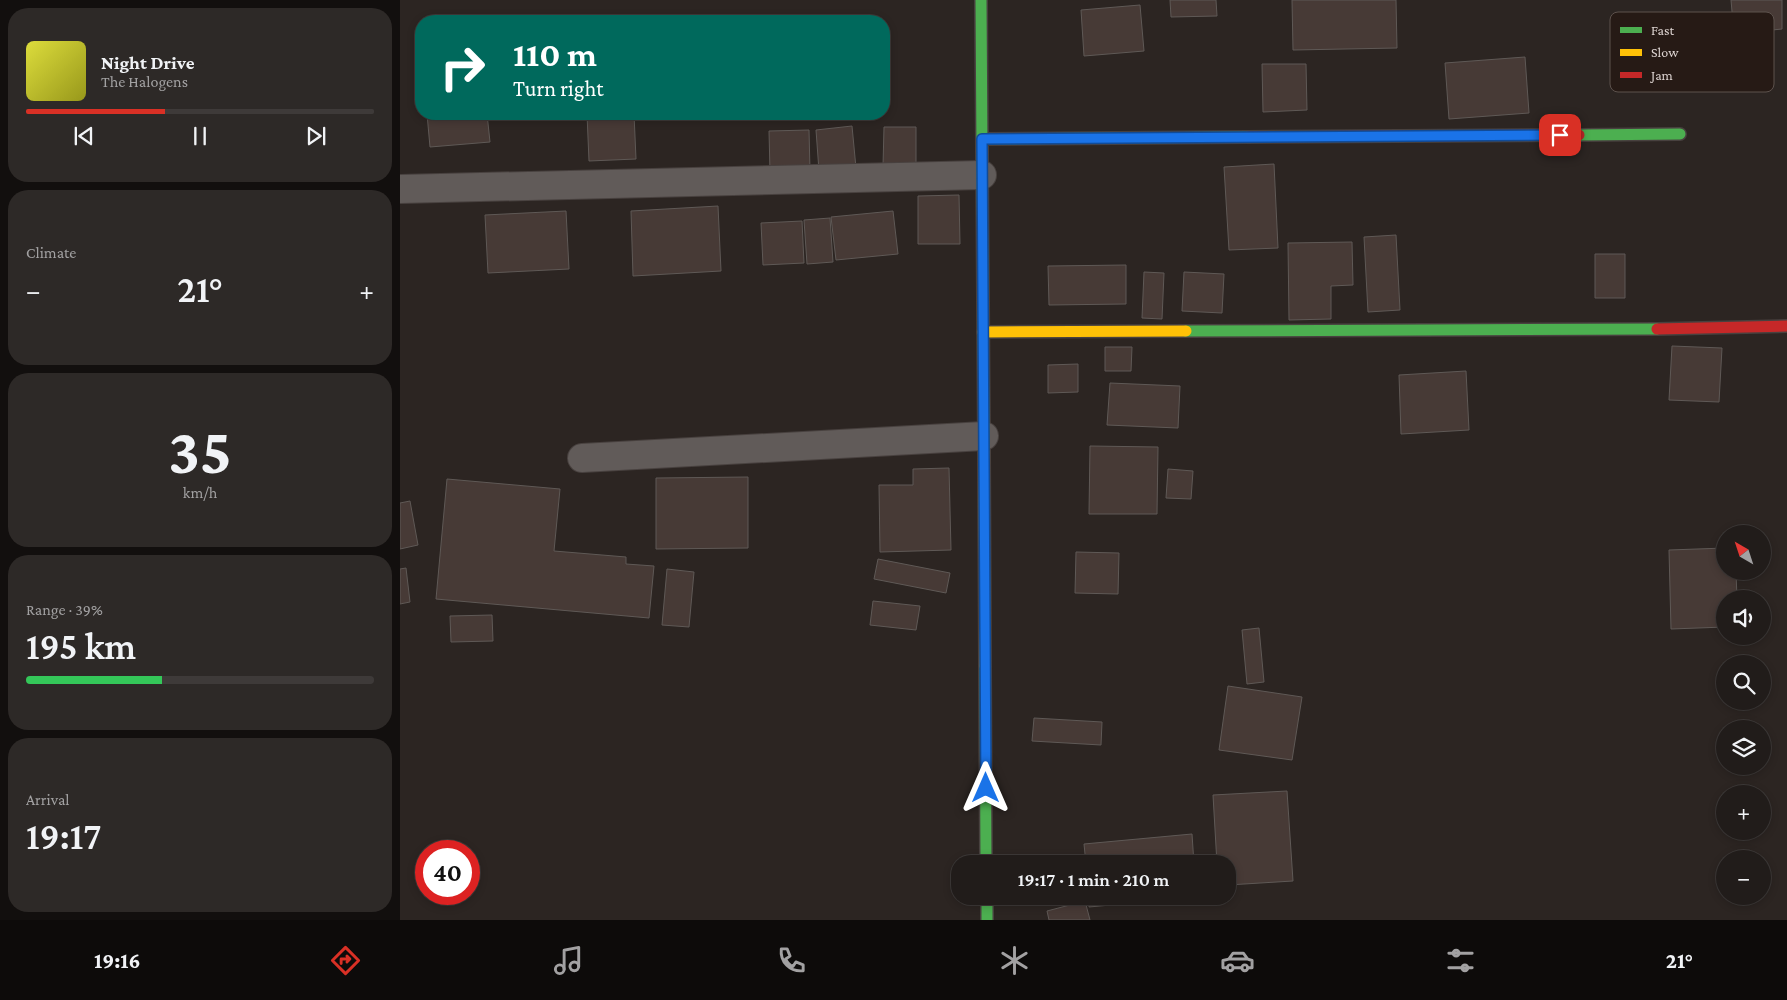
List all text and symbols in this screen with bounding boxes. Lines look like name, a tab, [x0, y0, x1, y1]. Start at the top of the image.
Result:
legend	[1610, 12, 1774, 92]
text: Fast	[1651, 22, 1675, 38]
icon: right	[430, 35, 495, 100]
text: 110 m	[513, 35, 597, 74]
text: Slow	[1651, 44, 1679, 60]
text: Night Drive	[101, 52, 194, 73]
text: Jam	[1649, 67, 1673, 83]
text: The Halogens	[101, 73, 188, 90]
text: Turn right	[513, 76, 604, 101]
pin	[1539, 114, 1581, 156]
icon: arrive	[1546, 121, 1574, 149]
icon: previous	[70, 122, 98, 150]
icon: pause	[186, 122, 214, 150]
icon: next	[302, 122, 330, 150]
text: Climate	[26, 244, 76, 261]
text: 21°	[177, 268, 223, 310]
text: −	[26, 275, 41, 306]
text: +	[359, 275, 374, 306]
text: 35	[168, 415, 232, 487]
text: km/h	[183, 484, 217, 501]
north arrow	[1716, 525, 1771, 580]
map controls	[1716, 525, 1771, 905]
button: sound	[1716, 590, 1771, 645]
text: Range · 39%	[26, 601, 103, 618]
text: 195 km	[26, 625, 136, 667]
button: search	[1716, 655, 1771, 710]
button: layers	[1716, 720, 1771, 775]
position arrow	[959, 761, 1011, 813]
button: +	[1716, 785, 1771, 840]
text: Arrival	[26, 791, 70, 808]
text: 19:17	[26, 815, 101, 857]
speed limit sign: 40	[415, 840, 480, 905]
button: −	[1716, 850, 1771, 905]
text: 19:17 · 1 min · 210 m	[1018, 869, 1169, 890]
icon: directions	[328, 943, 363, 978]
icon: music	[551, 943, 586, 978]
icon: phone	[774, 943, 809, 978]
icon: climate	[997, 943, 1032, 978]
icon: car	[1220, 943, 1255, 978]
icon: filters	[1443, 943, 1478, 978]
text: 19:16	[94, 948, 141, 973]
text: 21°	[1666, 948, 1693, 973]

